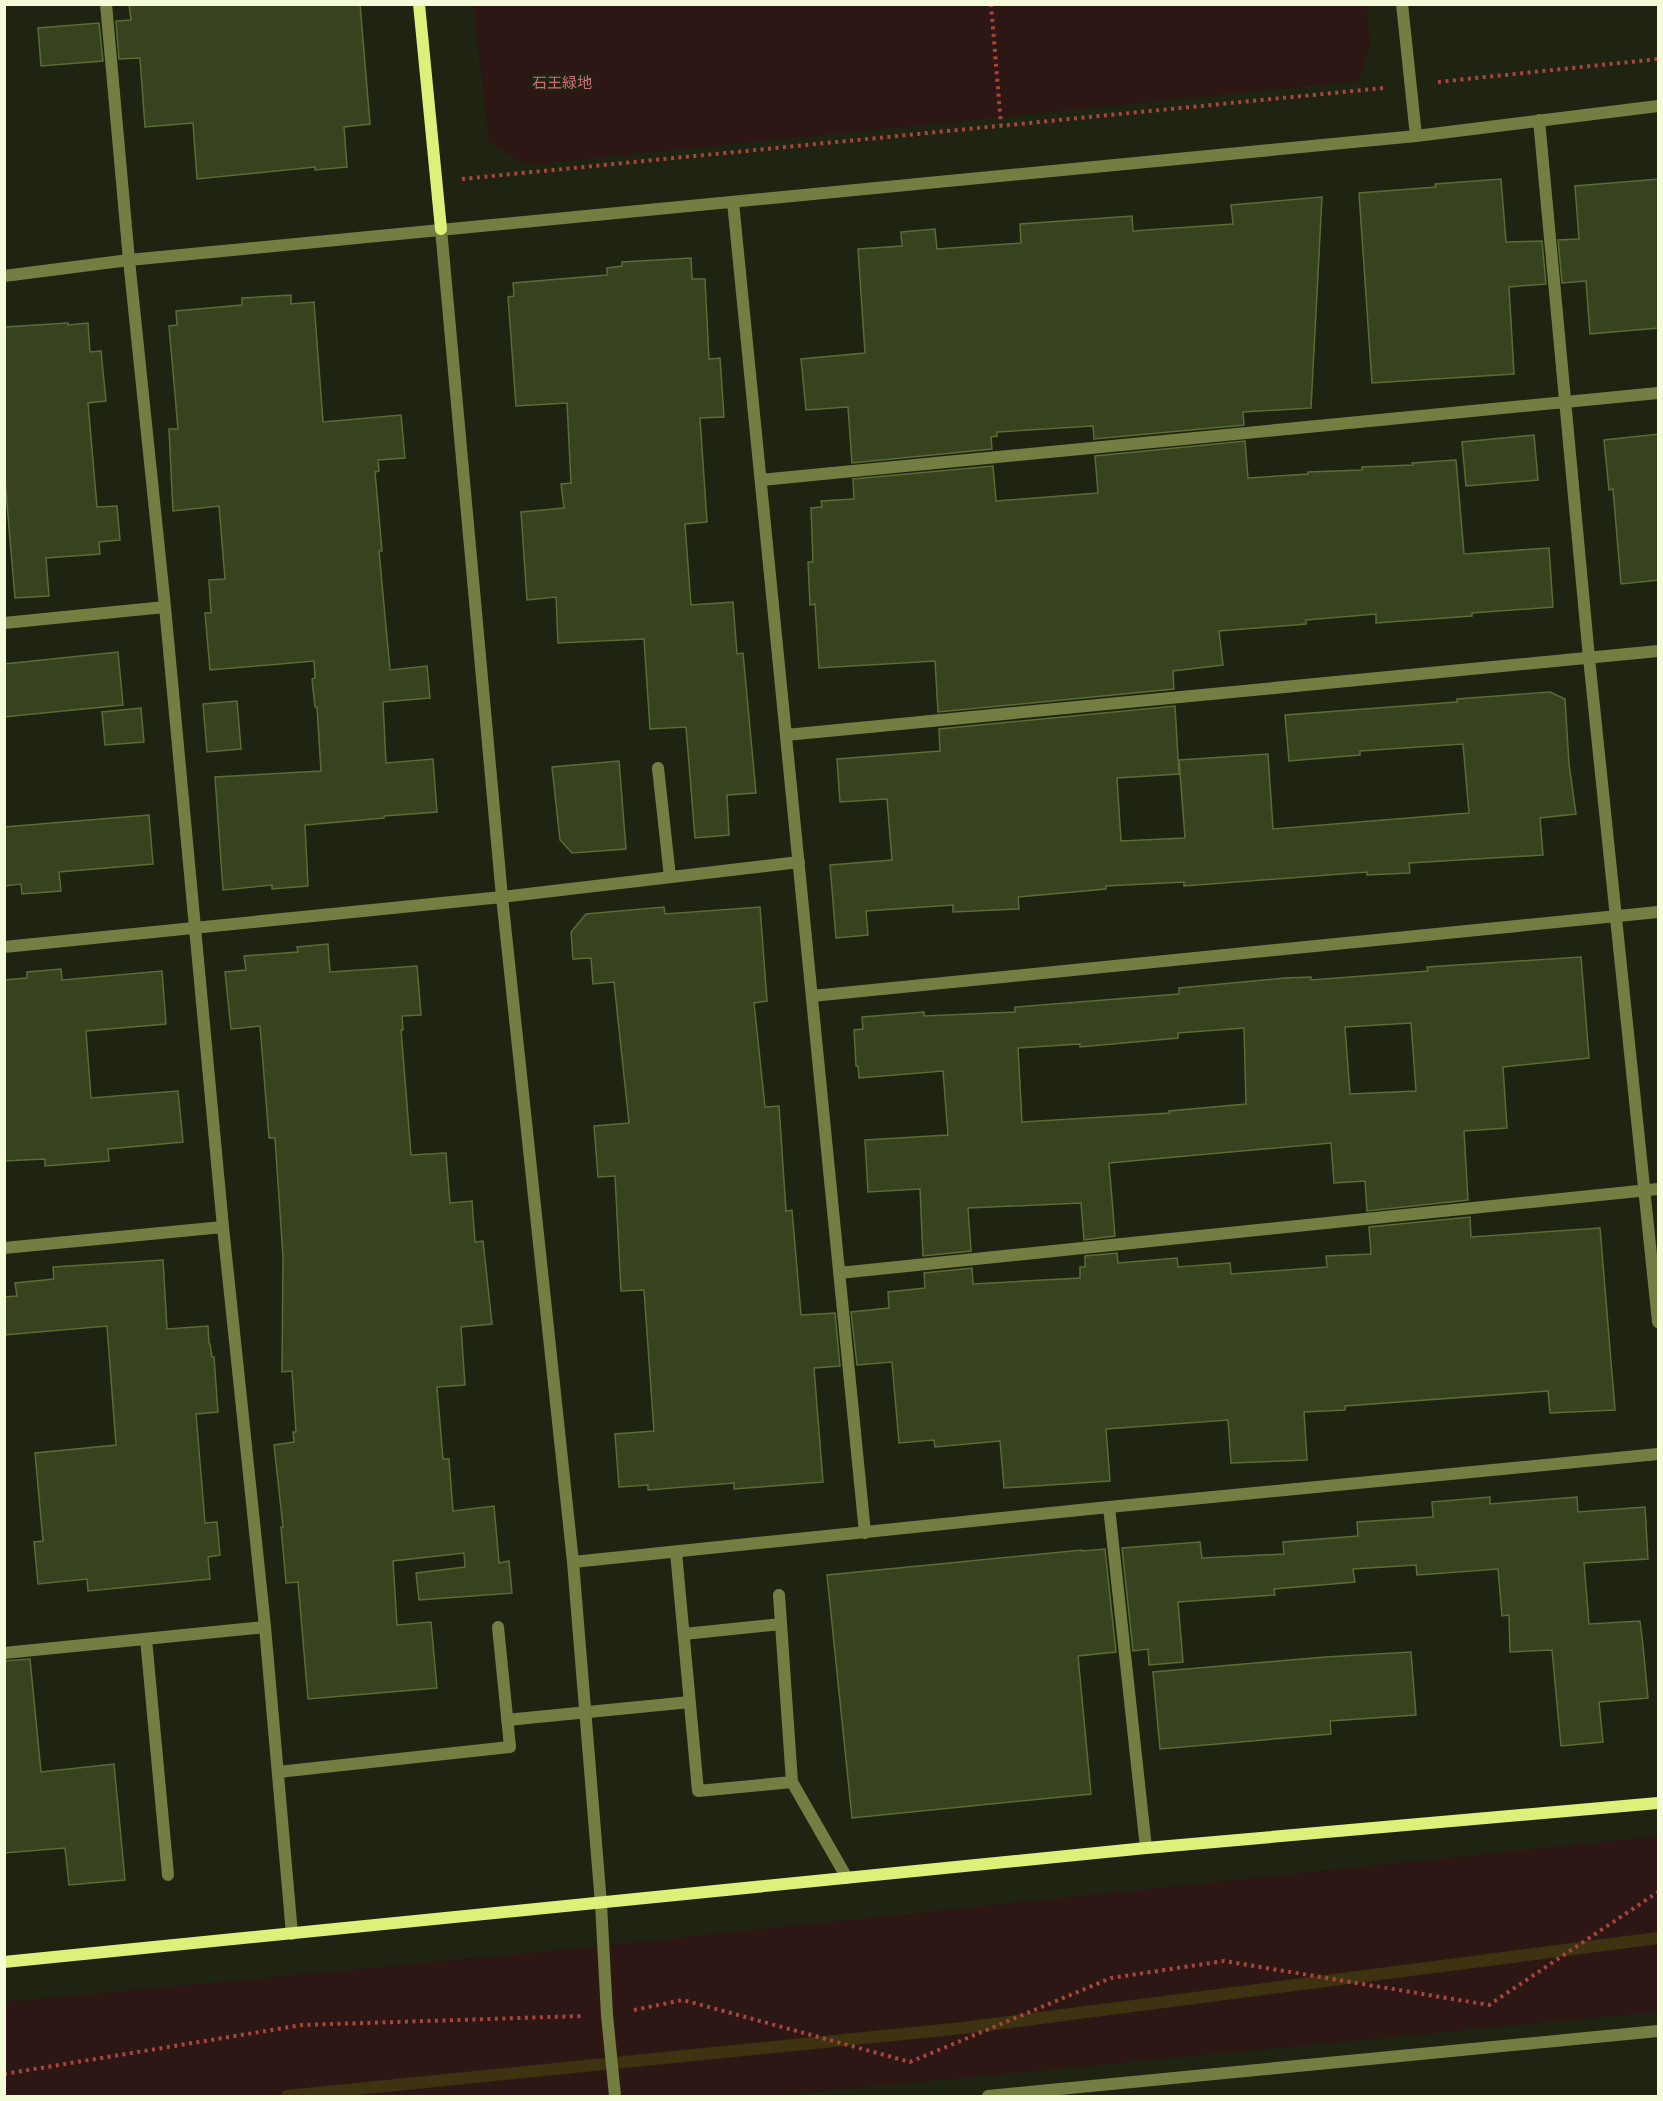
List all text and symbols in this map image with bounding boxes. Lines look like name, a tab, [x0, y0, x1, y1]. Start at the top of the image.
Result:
park label: 石王緑地	[532, 73, 592, 94]

